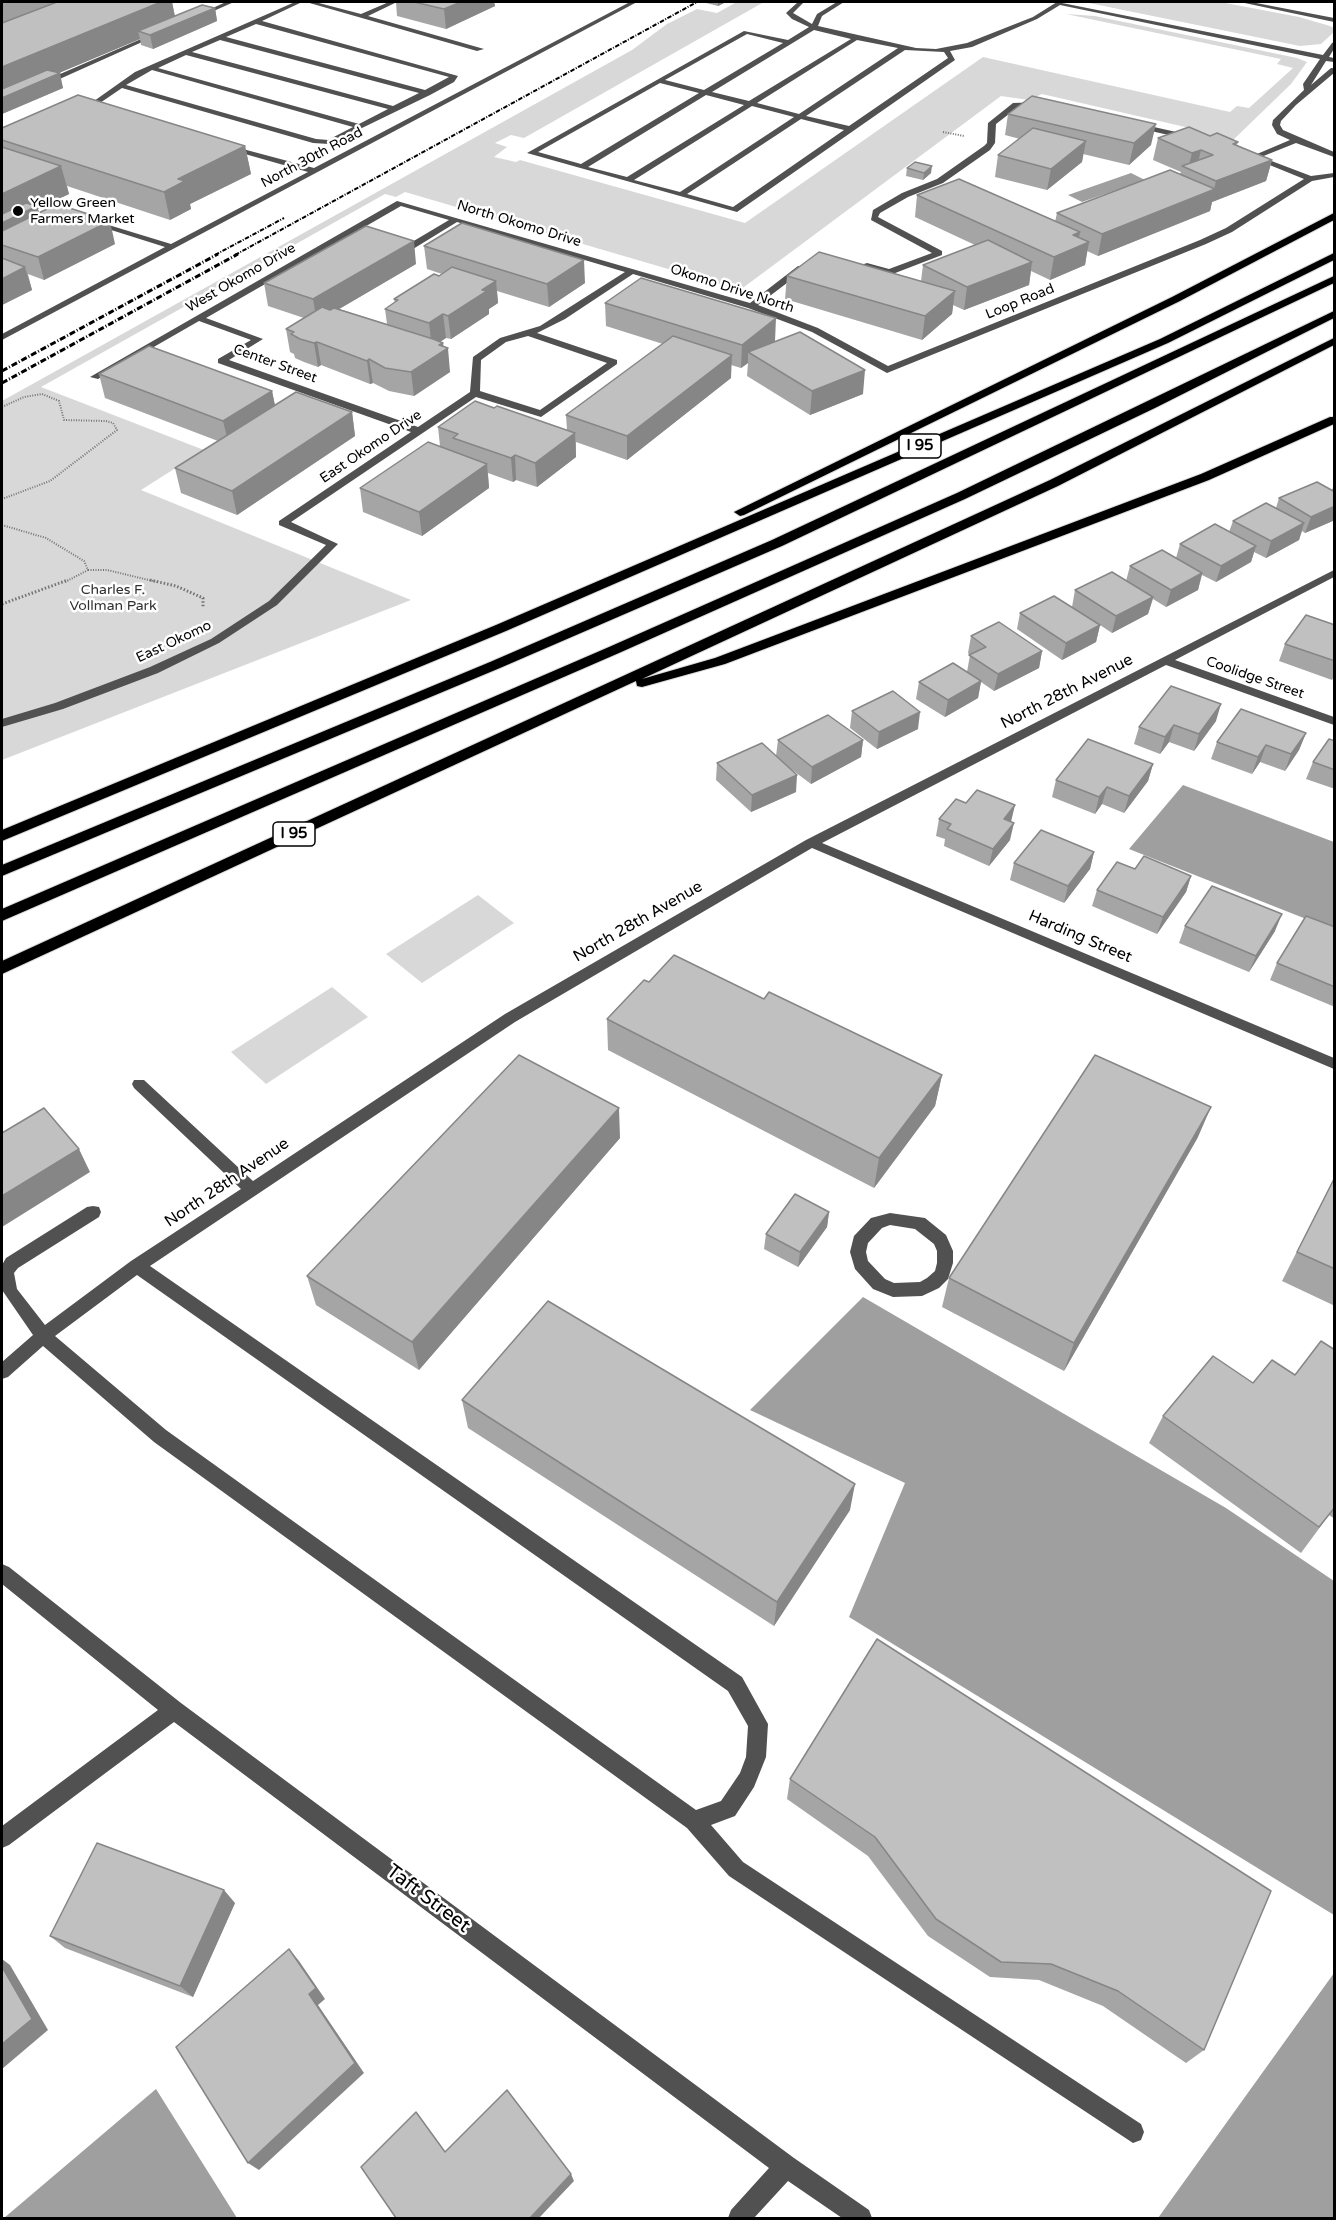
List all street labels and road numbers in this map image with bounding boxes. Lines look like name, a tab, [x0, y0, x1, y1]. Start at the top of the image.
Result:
street label: North 30th Road	[258, 124, 366, 192]
street label: North Okomo Drive	[455, 197, 583, 251]
street label: West Okomo Drive	[183, 240, 299, 316]
street label: Okomo Drive North	[668, 261, 796, 317]
street label: Loop Road	[983, 281, 1057, 323]
street label: Center Street	[231, 341, 319, 387]
street label: East Okomo Drive	[317, 407, 425, 487]
road number: I 95	[899, 434, 941, 458]
street label: East Okomo	[134, 617, 214, 667]
street label: North 28th Avenue	[998, 650, 1136, 734]
street label: Coolidge Street	[1204, 653, 1306, 703]
road number: I 95	[273, 822, 315, 846]
street label: North 28th Avenue	[570, 877, 706, 967]
street label: Harding Street	[1025, 907, 1135, 967]
street label: North 28th Avenue	[161, 1134, 293, 1232]
street label: Taft Street	[381, 1860, 475, 1938]

